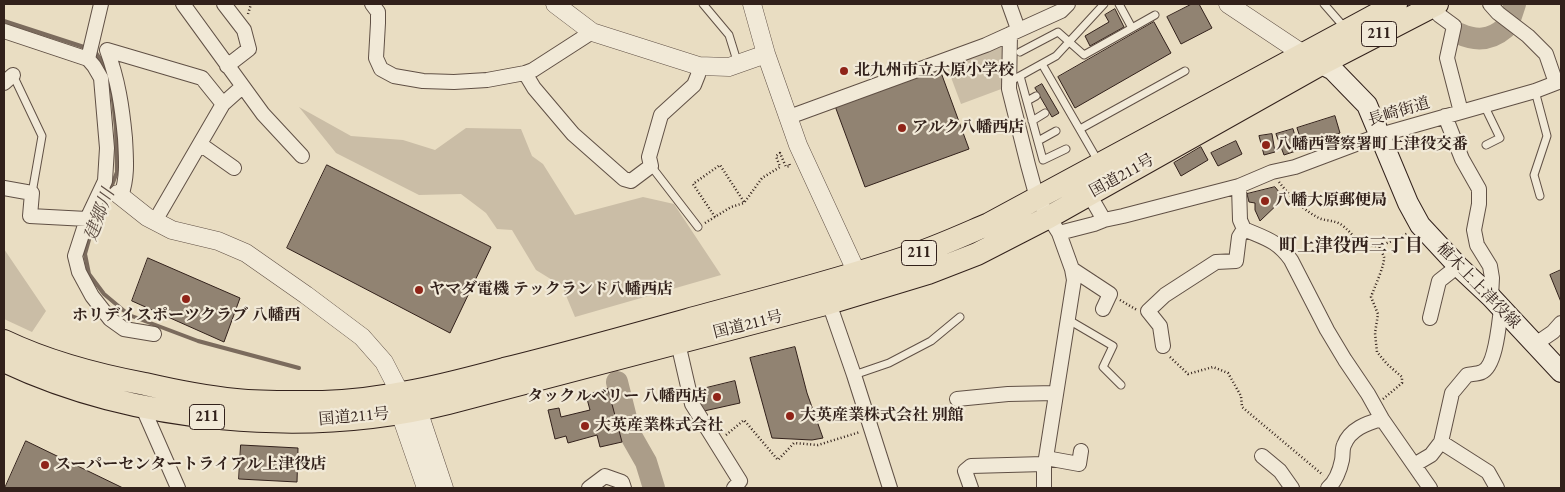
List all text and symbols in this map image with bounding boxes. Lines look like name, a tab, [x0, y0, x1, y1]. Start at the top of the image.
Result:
road number: 211	[1362, 22, 1396, 46]
place label: 北九州市立大原小学校	[854, 61, 1014, 81]
marker: 北九州市立大原小学校	[838, 65, 850, 77]
street label: 長崎街道	[1366, 93, 1432, 131]
place label: アルク八幡西店	[912, 118, 1024, 138]
marker: アルク八幡西店	[896, 122, 908, 134]
place label: 八幡西警察署町上津役交番	[1276, 135, 1468, 155]
marker: 八幡西警察署町上津役交番	[1260, 139, 1272, 151]
street label: 国道211号	[1086, 150, 1158, 202]
water label: 建郷川	[80, 186, 120, 244]
place label: 八幡大原郵便局	[1275, 191, 1387, 211]
marker: 八幡大原郵便局	[1259, 195, 1271, 207]
district label: 町上津役西三丁目	[1279, 235, 1423, 257]
street label: 植木上上津役線	[1432, 239, 1524, 333]
road number: 211	[902, 240, 936, 266]
place label: ヤマダ電機 テックランド八幡西店	[429, 280, 673, 300]
marker: ヤマダ電機 テックランド八幡西店	[413, 284, 425, 296]
marker: ホリデイスポーツクラブ 八幡西	[180, 293, 192, 305]
place label: ホリデイスポーツクラブ 八幡西	[72, 306, 300, 326]
street label: 国道211号	[711, 307, 785, 343]
place label: タックルベリー 八幡西店	[527, 387, 707, 407]
marker: タックルベリー 八幡西店	[711, 391, 723, 403]
road number: 211	[190, 404, 224, 430]
street label: 国道211号	[318, 404, 390, 430]
place label: 大英産業株式会社 別館	[800, 406, 964, 426]
marker: 大英産業株式会社 別館	[784, 410, 796, 422]
place label: 大英産業株式会社	[595, 416, 723, 436]
marker: 大英産業株式会社	[579, 420, 591, 432]
place label: スーパーセンタートライアル上津役店	[55, 455, 326, 475]
marker: スーパーセンタートライアル上津役店	[39, 459, 51, 471]

